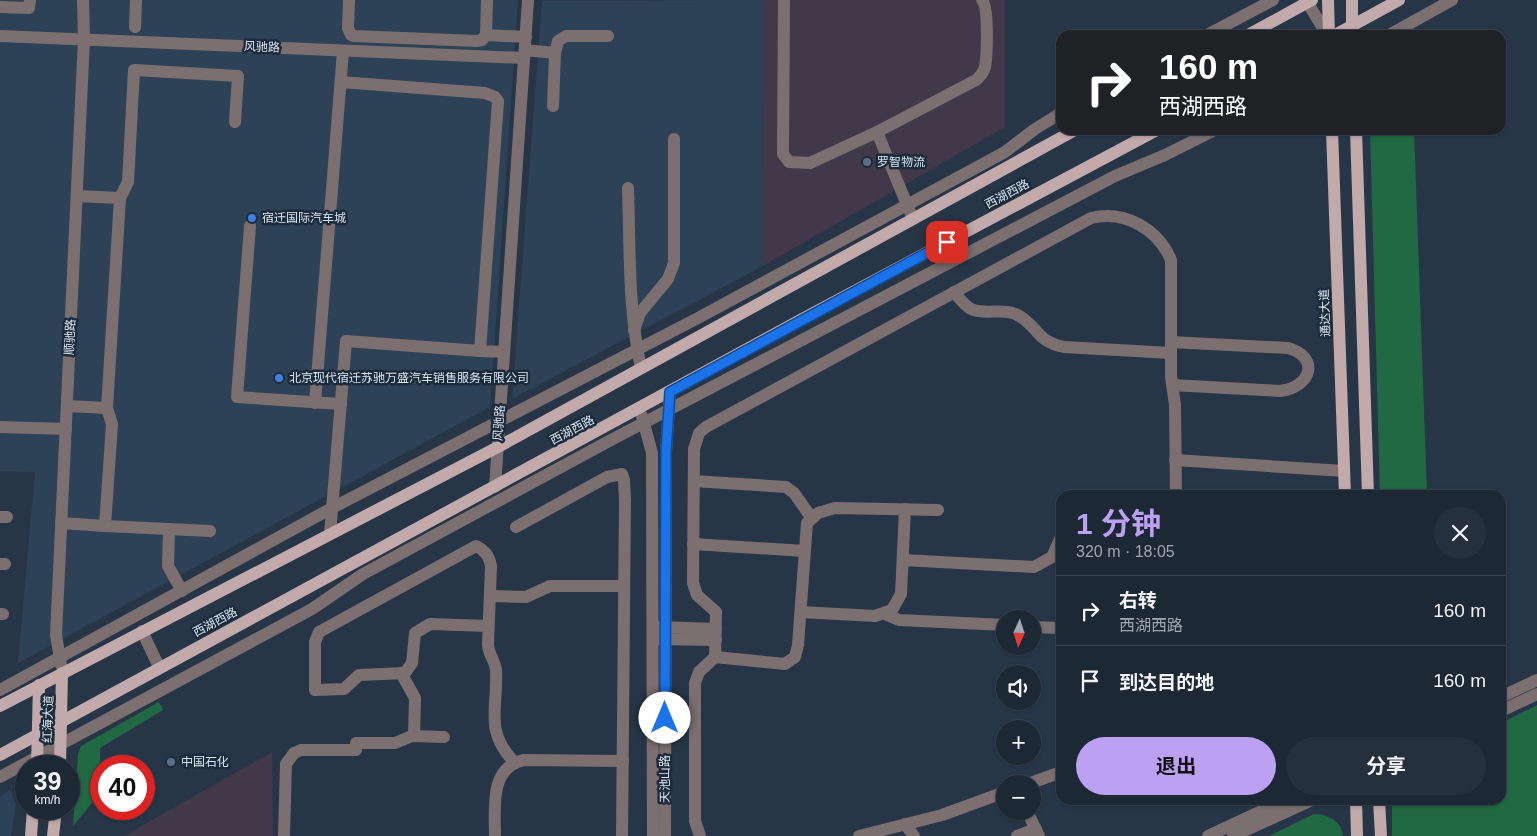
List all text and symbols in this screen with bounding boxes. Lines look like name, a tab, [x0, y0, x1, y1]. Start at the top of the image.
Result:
street label: 风驰路	[244, 39, 280, 55]
text: 160 m	[1159, 47, 1258, 86]
icon: right	[1076, 50, 1141, 115]
text: 西湖西路	[1159, 94, 1247, 119]
place label: 罗智物流	[877, 155, 925, 169]
marker: 罗智物流	[861, 156, 873, 168]
street label: 西湖西路	[983, 177, 1031, 211]
place label: 宿迁国际汽车城	[262, 211, 346, 225]
marker: 宿迁国际汽车城	[246, 212, 258, 224]
pin	[926, 221, 968, 263]
icon: arrive	[933, 228, 961, 256]
street label: 通达大道	[1317, 289, 1333, 337]
street label: 顺驰路	[62, 319, 78, 355]
place label: 北京现代宿迁苏驰万盛汽车销售服务有限公司	[289, 371, 529, 385]
marker: 北京现代宿迁苏驰万盛汽车销售服务有限公司	[273, 372, 285, 384]
street label: 风驰路	[491, 405, 507, 441]
street label: 西湖西路	[548, 413, 596, 447]
text: 1 分钟	[1076, 507, 1161, 540]
button: close	[1434, 507, 1486, 559]
text: 320 m · 18:05	[1076, 543, 1175, 560]
text: 右转	[1119, 590, 1157, 611]
icon: right	[1076, 597, 1104, 625]
text: 160 m	[1433, 600, 1486, 621]
street label: 西湖西路	[191, 605, 239, 639]
north arrow	[996, 610, 1041, 655]
map controls	[996, 610, 1041, 820]
text: 西湖西路	[1119, 617, 1183, 634]
button: sound	[996, 665, 1041, 710]
icon: arrive	[1076, 667, 1104, 695]
text: 160 m	[1433, 670, 1486, 691]
text: 到达目的地	[1119, 672, 1214, 693]
position arrow	[638, 691, 690, 743]
street label: 红海大道	[40, 695, 56, 743]
button: +	[996, 720, 1041, 765]
button: 退出	[1076, 737, 1276, 795]
button: 分享	[1286, 737, 1486, 795]
speed limit sign: 40	[90, 755, 155, 820]
place label: 中国石化	[181, 755, 229, 769]
street label: 天池山路	[658, 755, 672, 803]
marker: 中国石化	[165, 756, 177, 768]
text: 39	[34, 767, 61, 795]
button: −	[996, 775, 1041, 820]
text: km/h	[34, 793, 61, 807]

